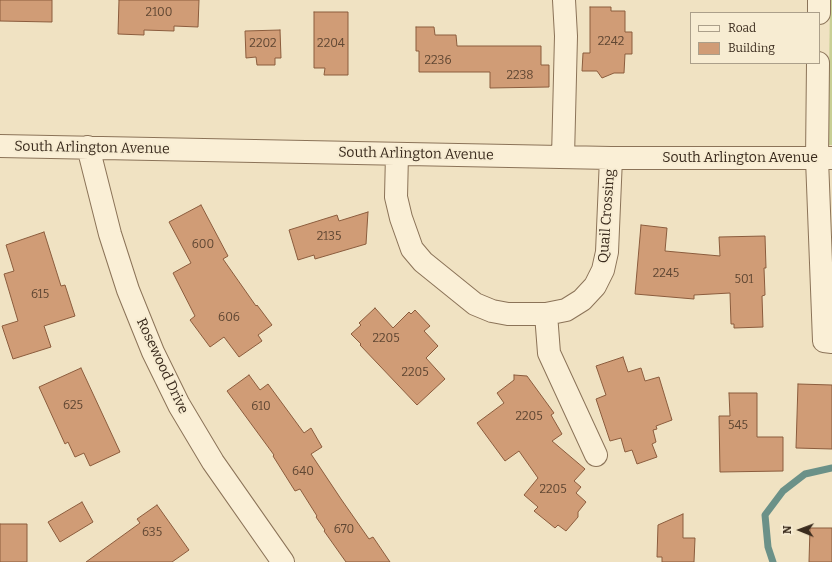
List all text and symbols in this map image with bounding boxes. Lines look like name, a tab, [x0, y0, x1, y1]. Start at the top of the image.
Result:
house number: 2100	[146, 6, 172, 20]
legend	[690, 12, 820, 64]
text: Road	[728, 21, 756, 35]
house number: 2242	[598, 35, 624, 49]
house number: 2202	[249, 37, 277, 51]
house number: 2204	[317, 37, 345, 51]
text: Building	[728, 41, 775, 55]
house number: 2236	[425, 54, 451, 68]
house number: 2238	[506, 69, 534, 83]
street label: South Arlington Avenue	[14, 138, 170, 158]
street label: South Arlington Avenue	[338, 144, 494, 164]
street label: South Arlington Avenue	[662, 150, 818, 166]
street label: Quail Crossing	[595, 168, 619, 264]
house number: 2135	[317, 230, 341, 244]
house number: 600	[192, 238, 214, 252]
house number: 2245	[653, 267, 679, 281]
house number: 501	[735, 273, 753, 287]
house number: 615	[31, 288, 49, 302]
house number: 606	[218, 311, 240, 325]
street label: Rosewood Drive	[132, 315, 192, 417]
house number: 2205	[372, 332, 400, 346]
house number: 2205	[401, 366, 429, 380]
house number: 625	[63, 399, 83, 413]
house number: 610	[251, 400, 271, 414]
house number: 2205	[515, 410, 543, 424]
house number: 545	[728, 419, 748, 433]
house number: 640	[292, 465, 314, 479]
house number: 2205	[539, 483, 567, 497]
north arrow	[780, 510, 820, 550]
house number: 670	[334, 523, 354, 537]
text: N	[781, 525, 794, 534]
house number: 635	[142, 526, 162, 540]

